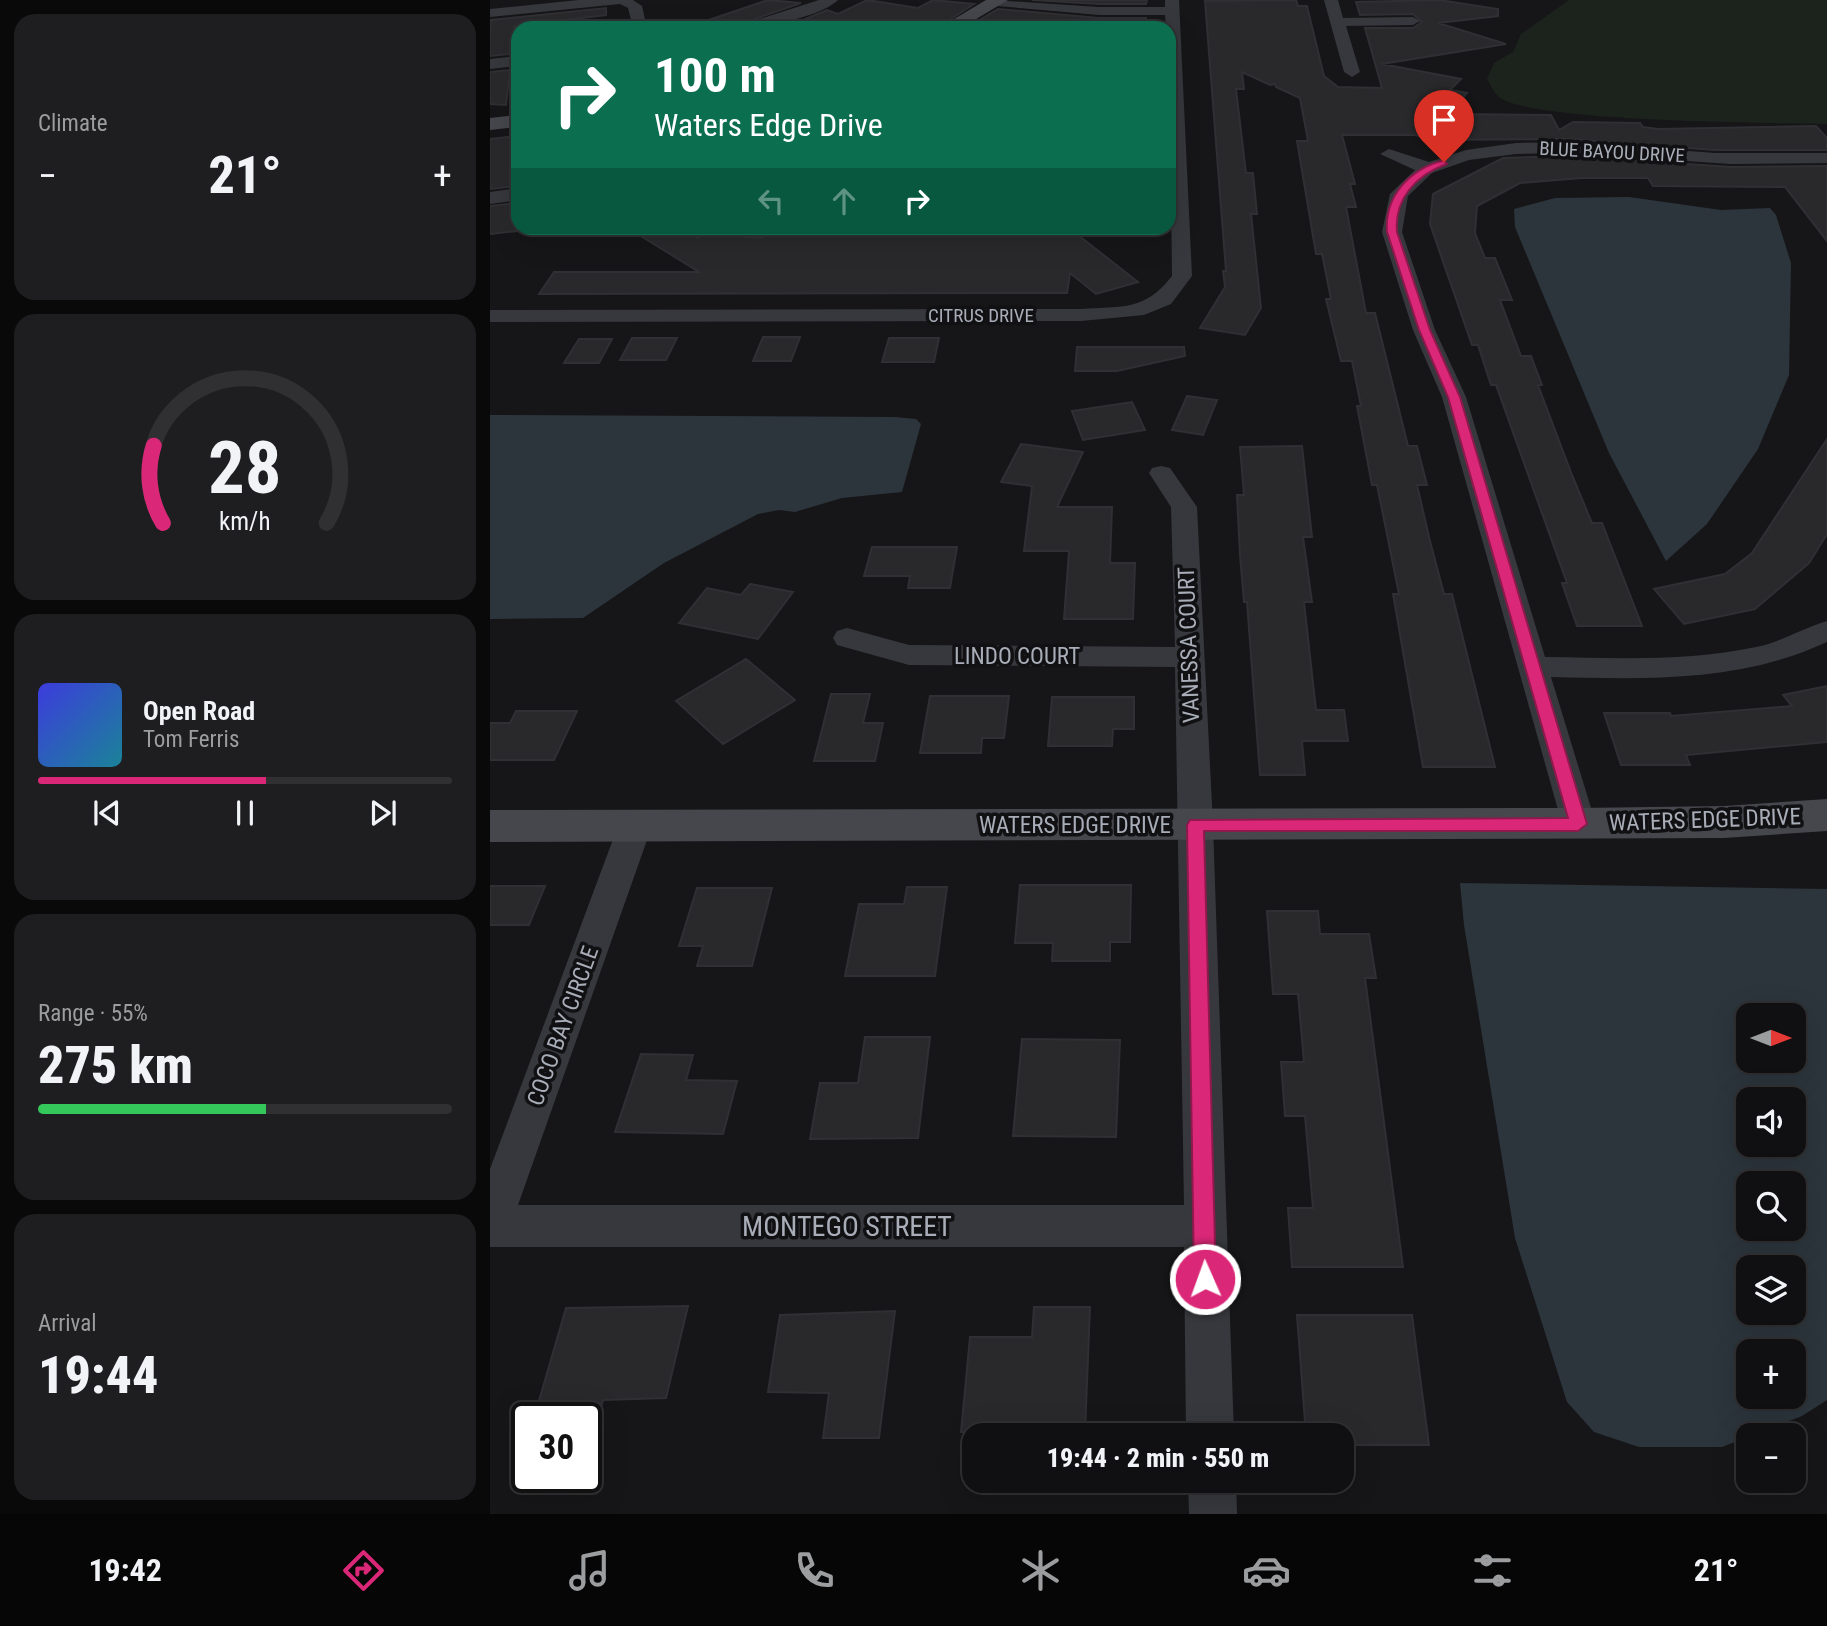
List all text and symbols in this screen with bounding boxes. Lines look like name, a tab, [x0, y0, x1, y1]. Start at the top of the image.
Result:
text: 100 m	[654, 47, 776, 104]
icon: right	[539, 49, 630, 140]
pin	[1414, 90, 1474, 162]
icon: arrive	[1425, 101, 1463, 139]
text: Waters Edge Drive	[654, 106, 883, 144]
text: Climate	[38, 110, 108, 137]
street label: BLUE BAYOU DRIVE	[1539, 137, 1685, 167]
text: 21°	[208, 145, 282, 206]
text: −	[38, 154, 57, 198]
text: +	[433, 154, 452, 198]
icon: left	[752, 182, 790, 220]
icon: ahead	[825, 182, 863, 220]
icon: right	[898, 182, 936, 220]
street label: CITRUS DRIVE	[928, 304, 1034, 327]
text: 28	[208, 425, 282, 511]
text: km/h	[219, 507, 271, 536]
street label: VANESSA COURT	[1173, 566, 1205, 724]
street label: LINDO COURT	[954, 643, 1080, 670]
text: Open Road	[143, 696, 255, 726]
text: Tom Ferris	[143, 726, 239, 753]
icon: previous	[88, 794, 126, 832]
icon: pause	[226, 794, 264, 832]
icon: next	[364, 794, 402, 832]
street label: WATERS EDGE DRIVE	[1609, 803, 1801, 837]
street label: WATERS EDGE DRIVE	[979, 812, 1171, 839]
street label: COCO BAY CIRCLE	[522, 943, 604, 1109]
text: Range · 55%	[38, 1000, 148, 1027]
north arrow	[1736, 1003, 1806, 1073]
map controls	[1736, 1003, 1806, 1493]
text: 275 km	[38, 1035, 193, 1096]
button: sound	[1736, 1087, 1806, 1157]
button: search	[1736, 1171, 1806, 1241]
street label: MONTEGO STREET	[742, 1210, 952, 1243]
position arrow	[1168, 1242, 1242, 1316]
button: layers	[1736, 1255, 1806, 1325]
text: Arrival	[38, 1310, 97, 1337]
button: +	[1736, 1339, 1806, 1409]
text: 19:44	[38, 1345, 158, 1406]
speed limit sign: 30	[511, 1402, 602, 1493]
button: −	[1736, 1423, 1806, 1493]
text: 19:44 · 2 min · 550 m	[1047, 1443, 1269, 1473]
icon: directions	[339, 1546, 388, 1595]
icon: music	[565, 1546, 614, 1595]
icon: phone	[790, 1546, 839, 1595]
icon: climate	[1016, 1546, 1065, 1595]
icon: car	[1242, 1546, 1291, 1595]
icon: filters	[1468, 1546, 1517, 1595]
text: 19:42	[88, 1551, 162, 1589]
text: 21°	[1694, 1551, 1739, 1589]

